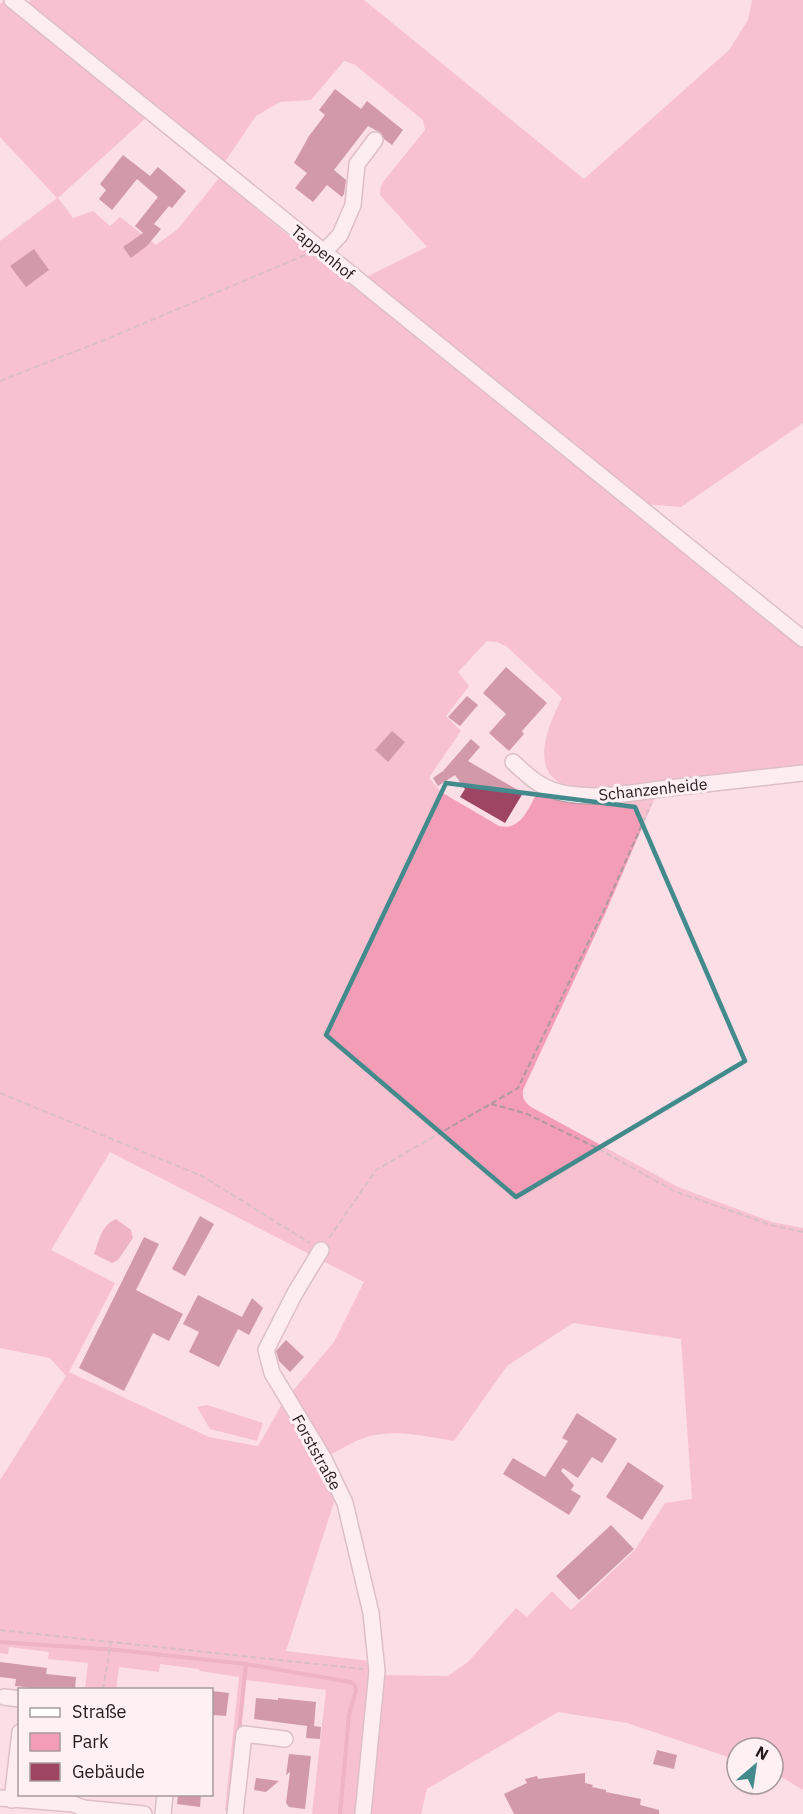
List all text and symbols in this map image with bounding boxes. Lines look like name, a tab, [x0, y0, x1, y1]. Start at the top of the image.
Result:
street label: Tappenhof	[287, 220, 359, 284]
street label: Schanzenheide	[598, 773, 709, 805]
street label: Forststraße	[288, 1411, 346, 1493]
legend	[18, 1688, 213, 1796]
text: Straße	[72, 1700, 126, 1723]
text: Park	[72, 1730, 109, 1753]
north arrow	[725, 1736, 785, 1796]
text: N	[752, 1741, 772, 1764]
text: Gebäude	[72, 1760, 145, 1783]

